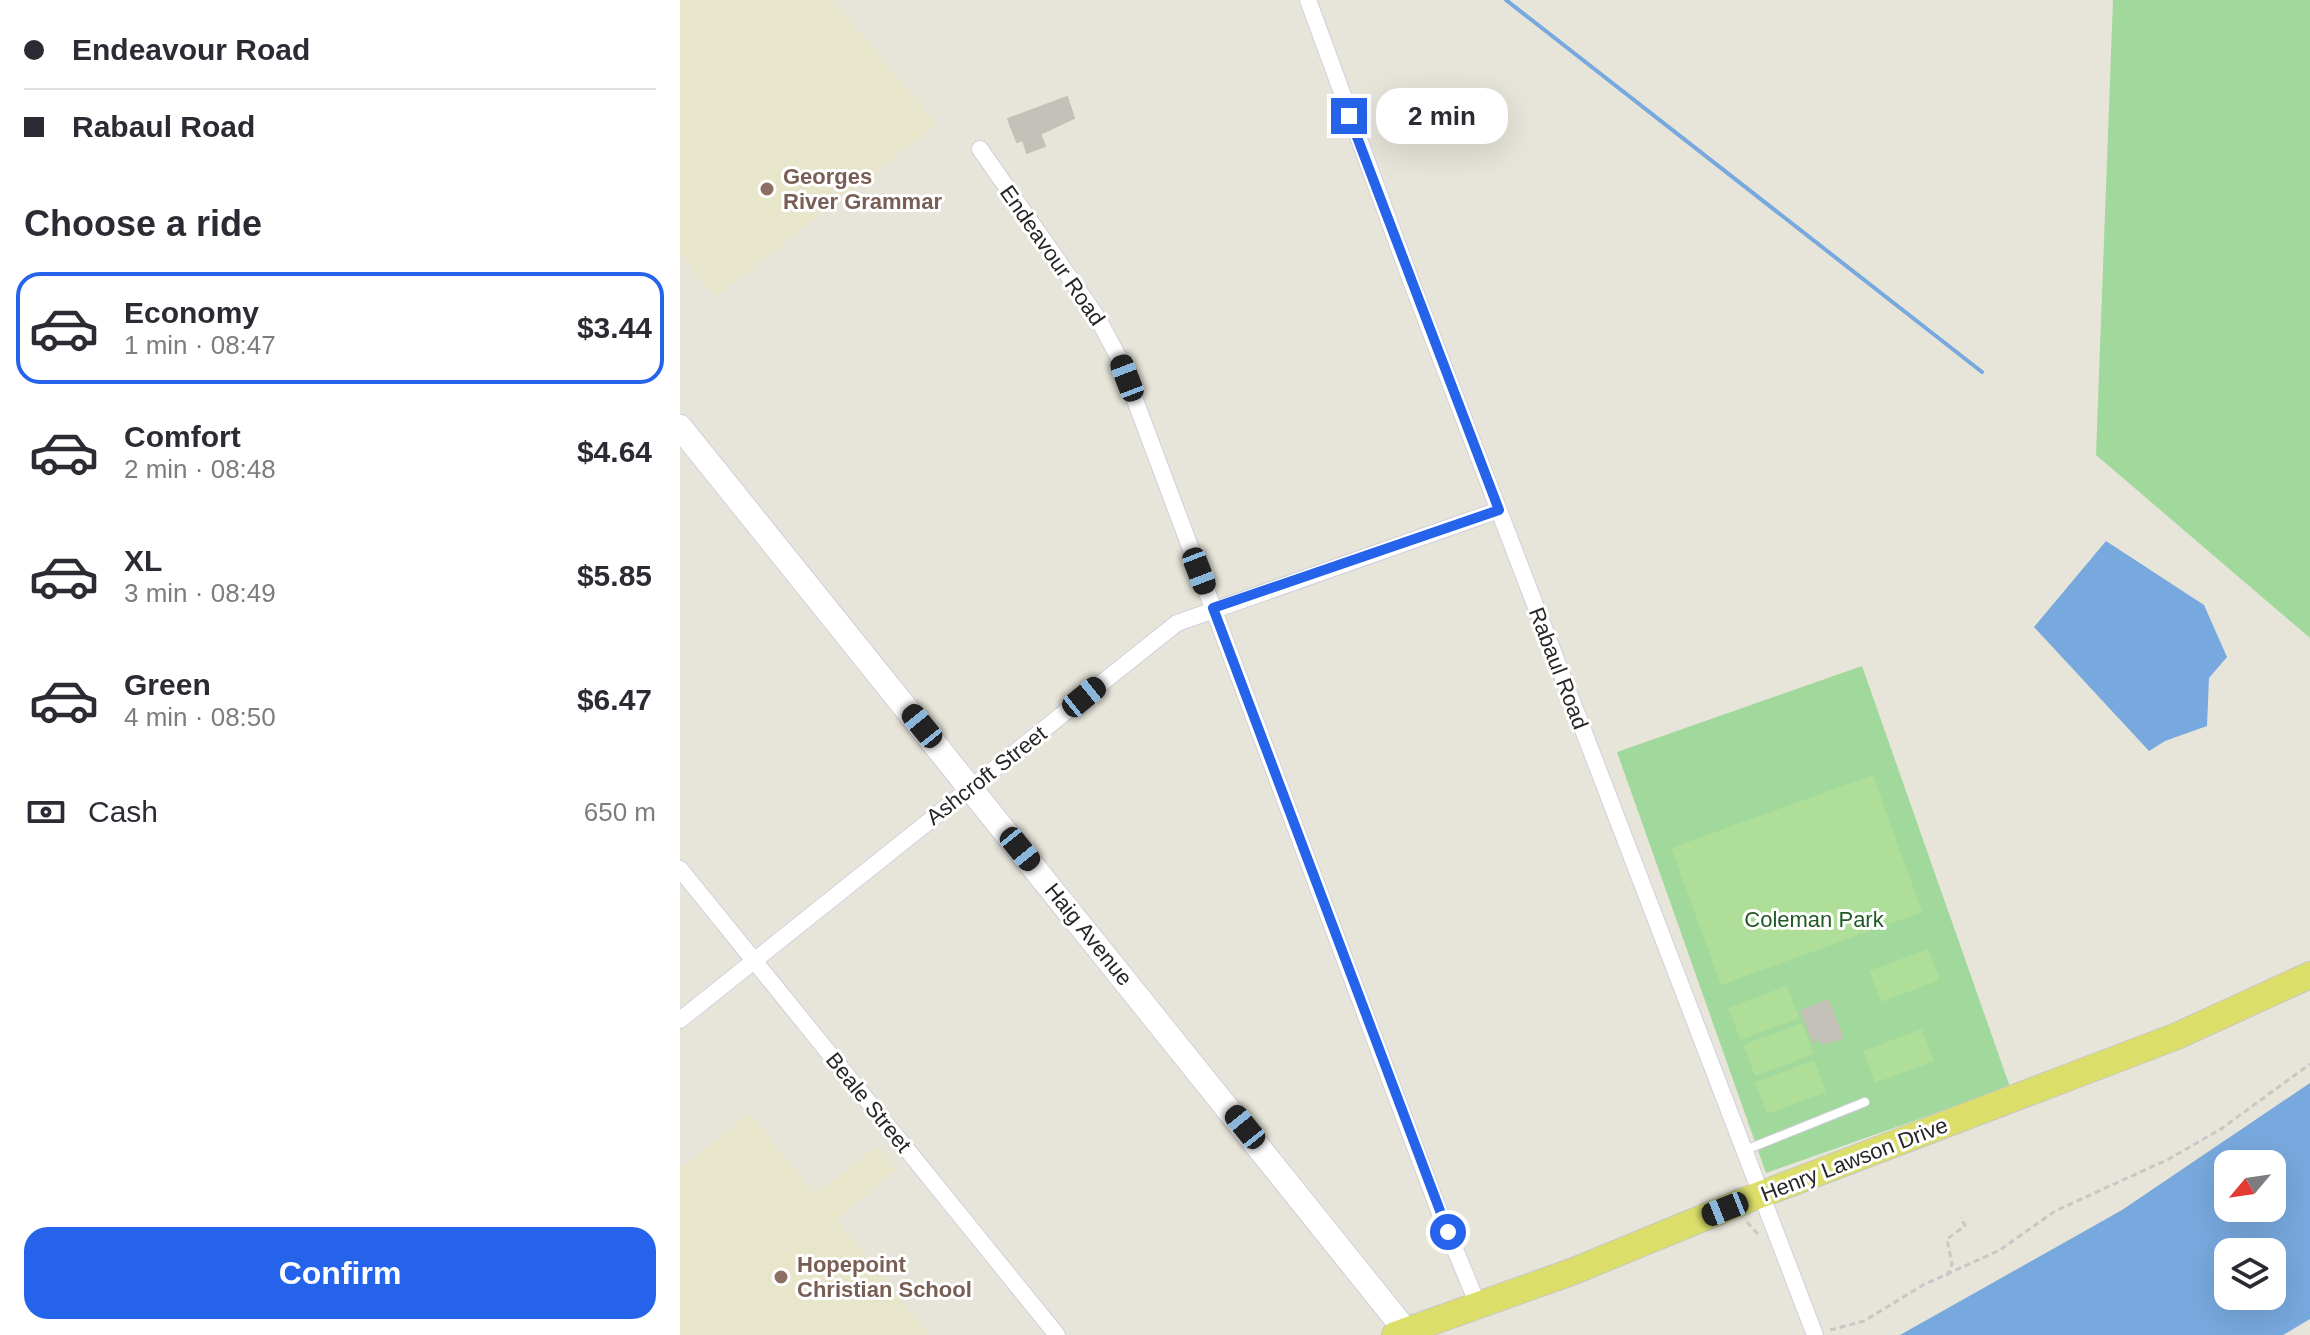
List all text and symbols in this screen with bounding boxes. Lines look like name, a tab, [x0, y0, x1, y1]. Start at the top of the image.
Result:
text: Endeavour Road	[72, 33, 310, 66]
callout: 2 min	[1377, 88, 1509, 144]
route end	[1331, 98, 1367, 134]
text: 2 min	[1408, 101, 1476, 131]
text: Rabaul Road	[72, 110, 255, 143]
place label: Georges River Grammar	[783, 164, 942, 214]
marker: Georges River Grammar	[758, 180, 776, 198]
street label: Endeavour Road	[995, 180, 1110, 330]
text: Choose a ride	[24, 203, 262, 244]
icon: car	[28, 292, 100, 364]
text: Economy	[124, 296, 259, 329]
text: $3.44	[577, 311, 652, 344]
text: 1 min · 08:47	[124, 330, 276, 360]
car	[1107, 351, 1147, 405]
icon: car	[28, 416, 100, 488]
text: Comfort	[124, 420, 241, 453]
text: $4.64	[577, 435, 652, 468]
text: 2 min · 08:48	[124, 454, 276, 484]
icon: car	[28, 540, 100, 612]
text: XL	[124, 544, 162, 577]
car	[1179, 544, 1219, 598]
text: $5.85	[577, 559, 652, 592]
text: 3 min · 08:49	[124, 578, 276, 608]
street label: Rabaul Road	[1524, 604, 1593, 733]
icon: car	[28, 664, 100, 736]
text: Green	[124, 668, 211, 701]
car	[1058, 673, 1110, 721]
text: $6.47	[577, 683, 652, 716]
car	[898, 700, 946, 752]
text: 4 min · 08:50	[124, 702, 276, 732]
street label: Ashcroft Street	[921, 721, 1051, 830]
icon: cash	[24, 790, 68, 834]
text: Cash	[88, 795, 158, 828]
text: 650 m	[584, 797, 656, 827]
car	[996, 823, 1044, 875]
street label: Haig Avenue	[1040, 878, 1137, 991]
park label: Coleman Park	[1744, 907, 1885, 932]
street label: Beale Street	[821, 1047, 916, 1157]
car	[1221, 1101, 1269, 1153]
street label: Henry Lawson Drive	[1757, 1112, 1951, 1207]
north arrow	[2214, 1150, 2286, 1222]
map controls	[2214, 1150, 2286, 1310]
car	[1698, 1189, 1752, 1229]
route start	[1430, 1214, 1466, 1250]
button: Confirm	[24, 1227, 656, 1319]
button: layers	[2214, 1238, 2286, 1310]
place label: Hopepoint Christian School	[797, 1252, 972, 1302]
marker: Hopepoint Christian School	[772, 1268, 790, 1286]

